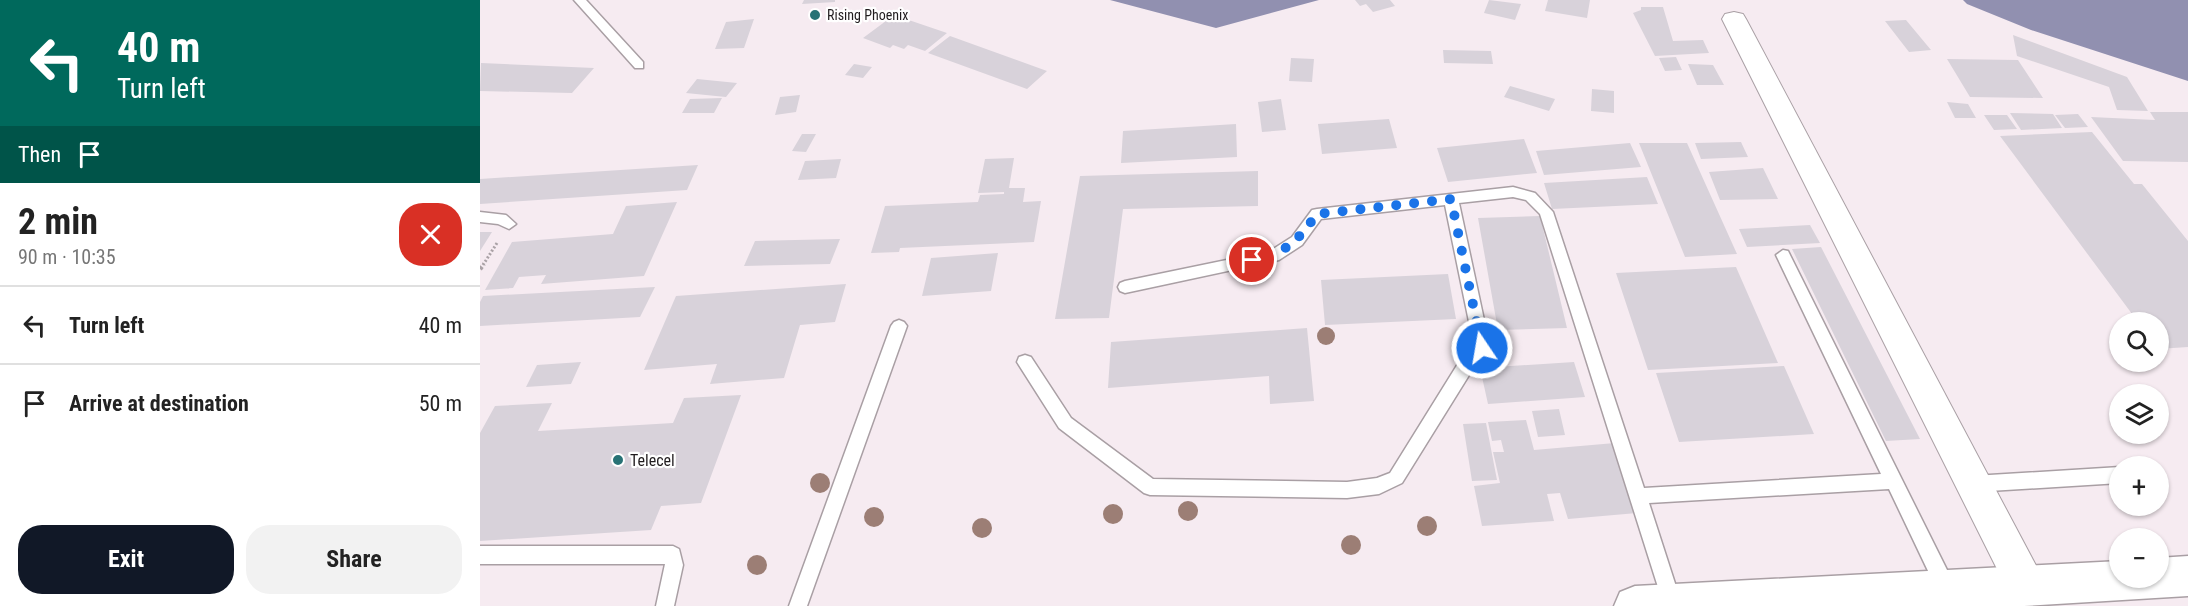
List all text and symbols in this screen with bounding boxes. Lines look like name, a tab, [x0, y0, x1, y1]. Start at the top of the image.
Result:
place label: Rising Phoenix	[827, 7, 908, 23]
marker: Rising Phoenix	[808, 8, 822, 22]
text: 40 m	[117, 23, 200, 72]
icon: left	[18, 24, 96, 102]
text: Turn left	[117, 73, 206, 105]
icon: arrive	[73, 138, 106, 171]
text: Then	[18, 142, 61, 167]
text: 2 min	[18, 201, 98, 243]
button: close	[399, 203, 462, 266]
pin	[1226, 234, 1277, 285]
icon: arrive	[1235, 243, 1268, 276]
text: 90 m · 10:35	[18, 245, 116, 269]
icon: left	[18, 309, 51, 342]
map controls	[2109, 312, 2169, 588]
button: search	[2109, 312, 2169, 372]
text: Turn left	[69, 313, 144, 338]
text: 40 m	[419, 313, 462, 338]
position arrow	[1450, 316, 1514, 380]
button: layers	[2109, 384, 2169, 444]
icon: arrive	[18, 387, 51, 420]
text: Arrive at destination	[69, 391, 249, 416]
text: 50 m	[419, 391, 462, 416]
place label: Telecel	[630, 451, 675, 470]
marker: Telecel	[611, 453, 625, 467]
button: +	[2109, 456, 2169, 516]
button: Exit	[18, 525, 234, 594]
button: Share	[246, 525, 462, 594]
button: −	[2109, 528, 2169, 588]

